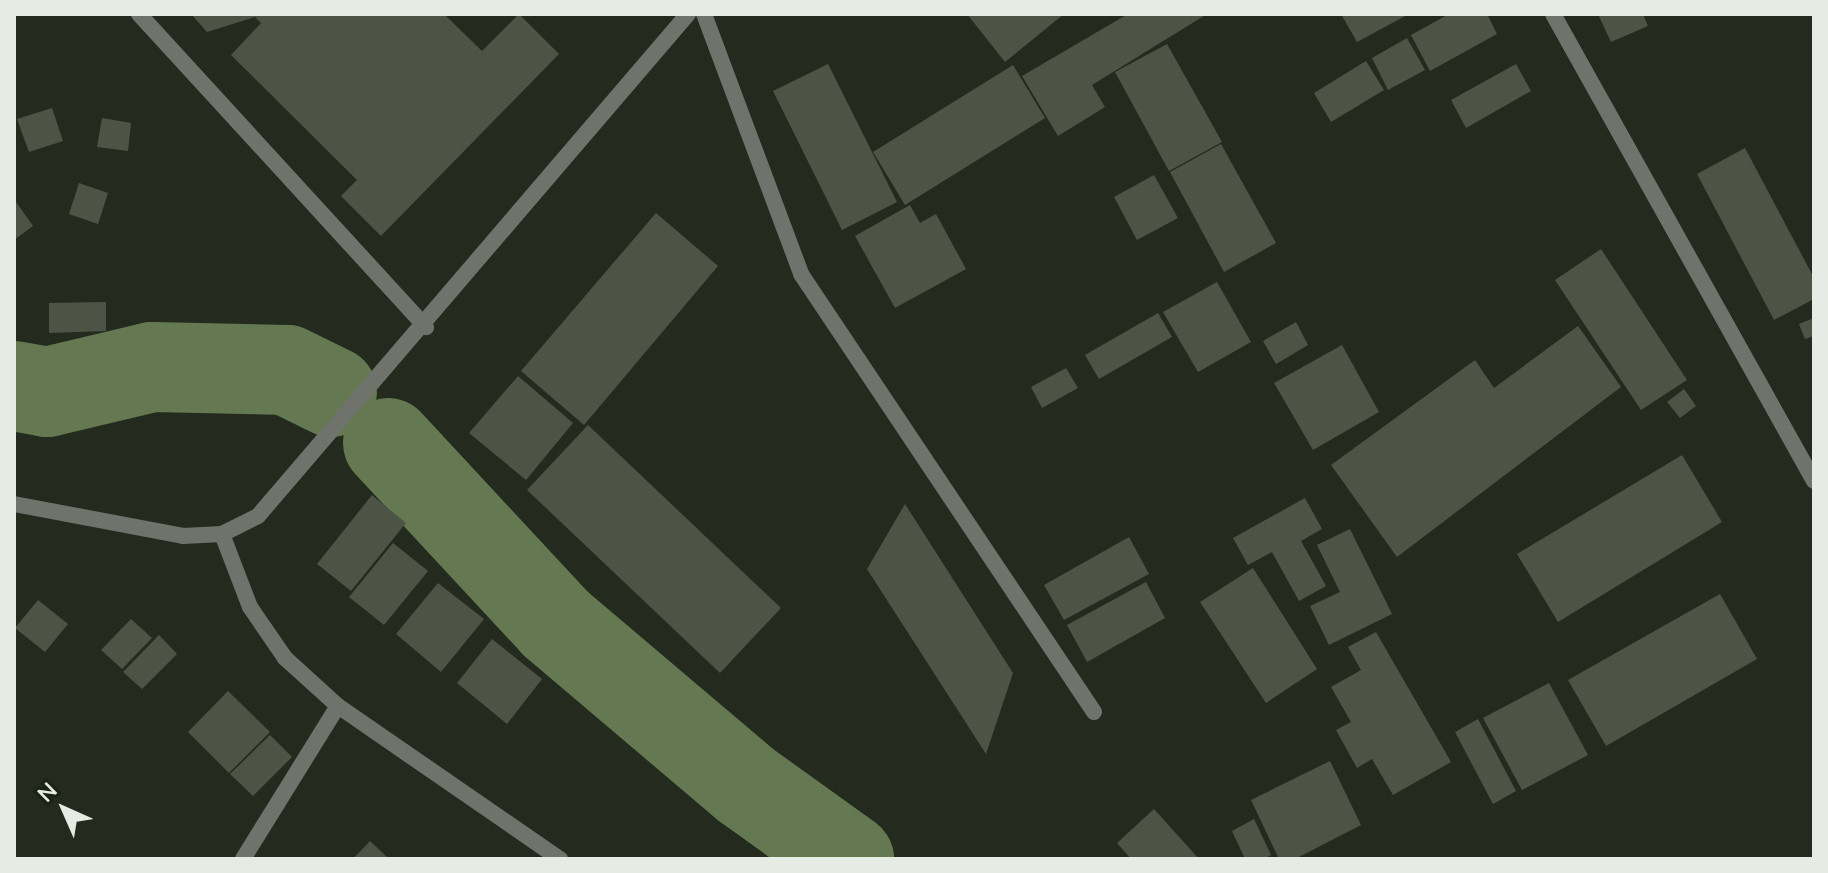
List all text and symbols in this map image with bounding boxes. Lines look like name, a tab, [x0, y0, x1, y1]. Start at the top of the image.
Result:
north arrow	[24, 769, 104, 849]
text: N	[31, 776, 63, 808]

